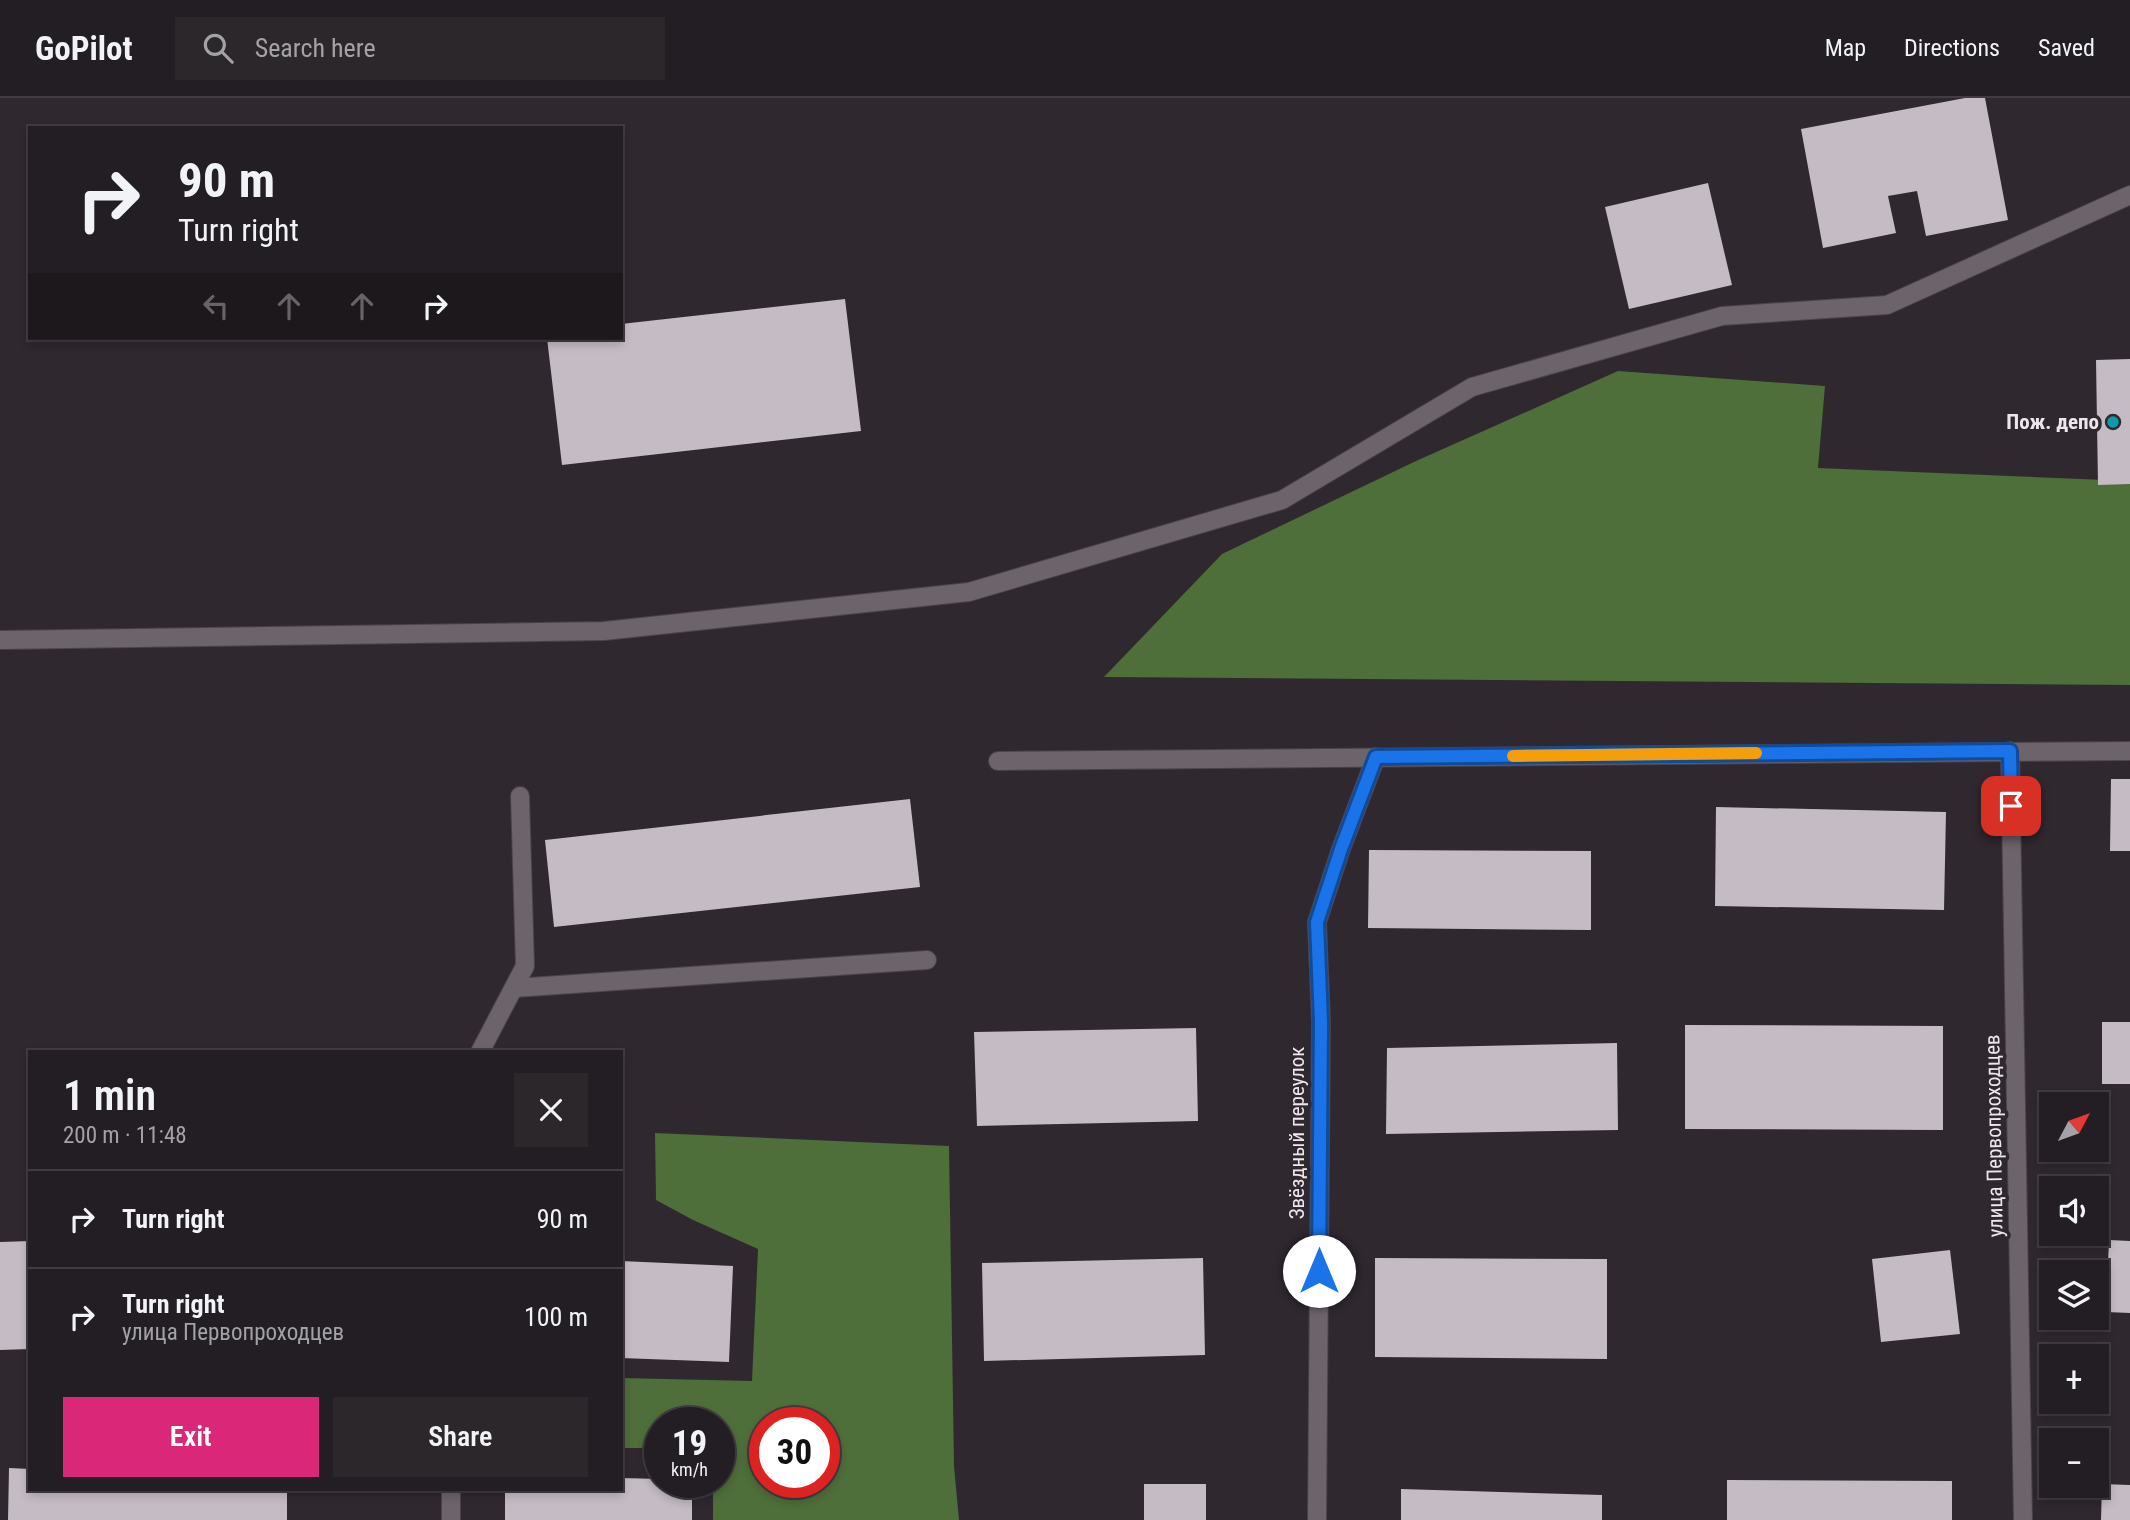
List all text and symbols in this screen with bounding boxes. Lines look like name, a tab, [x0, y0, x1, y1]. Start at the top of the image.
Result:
search box	[175, 17, 665, 80]
text: GoPilot	[35, 29, 133, 68]
icon: search	[199, 29, 237, 67]
text: Search here	[255, 33, 376, 63]
text: Map	[1825, 34, 1866, 62]
text: Directions	[1904, 34, 2000, 62]
text: Saved	[2038, 34, 2095, 62]
text: 90 m	[178, 152, 275, 209]
icon: right	[63, 154, 154, 245]
text: Turn right	[178, 211, 299, 249]
icon: left	[197, 287, 235, 325]
icon: ahead	[270, 287, 308, 325]
icon: ahead	[343, 287, 381, 325]
icon: right	[416, 287, 454, 325]
place label: Пож. депо	[2006, 410, 2099, 434]
marker: Пож. депо	[2105, 414, 2121, 430]
pin	[1981, 776, 2041, 836]
icon: arrive	[1992, 787, 2030, 825]
street label: улица Первопроходцев	[1980, 1034, 2008, 1238]
street label: Звёздный переулок	[1285, 1047, 1309, 1219]
text: 1 min	[63, 1071, 156, 1120]
button: close	[514, 1073, 588, 1147]
north arrow	[2039, 1092, 2109, 1162]
map controls	[2039, 1092, 2109, 1498]
text: 200 m · 11:48	[63, 1122, 187, 1149]
button: sound	[2039, 1176, 2109, 1246]
icon: right	[63, 1200, 101, 1238]
text: Turn right	[122, 1204, 224, 1234]
text: 90 m	[537, 1204, 588, 1234]
position arrow	[1282, 1234, 1356, 1308]
button: layers	[2039, 1260, 2109, 1330]
text: Turn right	[122, 1289, 224, 1319]
icon: right	[63, 1298, 101, 1336]
text: 100 m	[524, 1302, 588, 1332]
text: улица Первопроходцев	[122, 1319, 344, 1346]
button: +	[2039, 1344, 2109, 1414]
button: Exit	[63, 1397, 319, 1477]
button: Share	[333, 1397, 588, 1477]
speed limit sign: 30	[749, 1407, 840, 1498]
text: 19	[672, 1423, 707, 1464]
button: −	[2039, 1428, 2109, 1498]
text: km/h	[671, 1459, 708, 1480]

